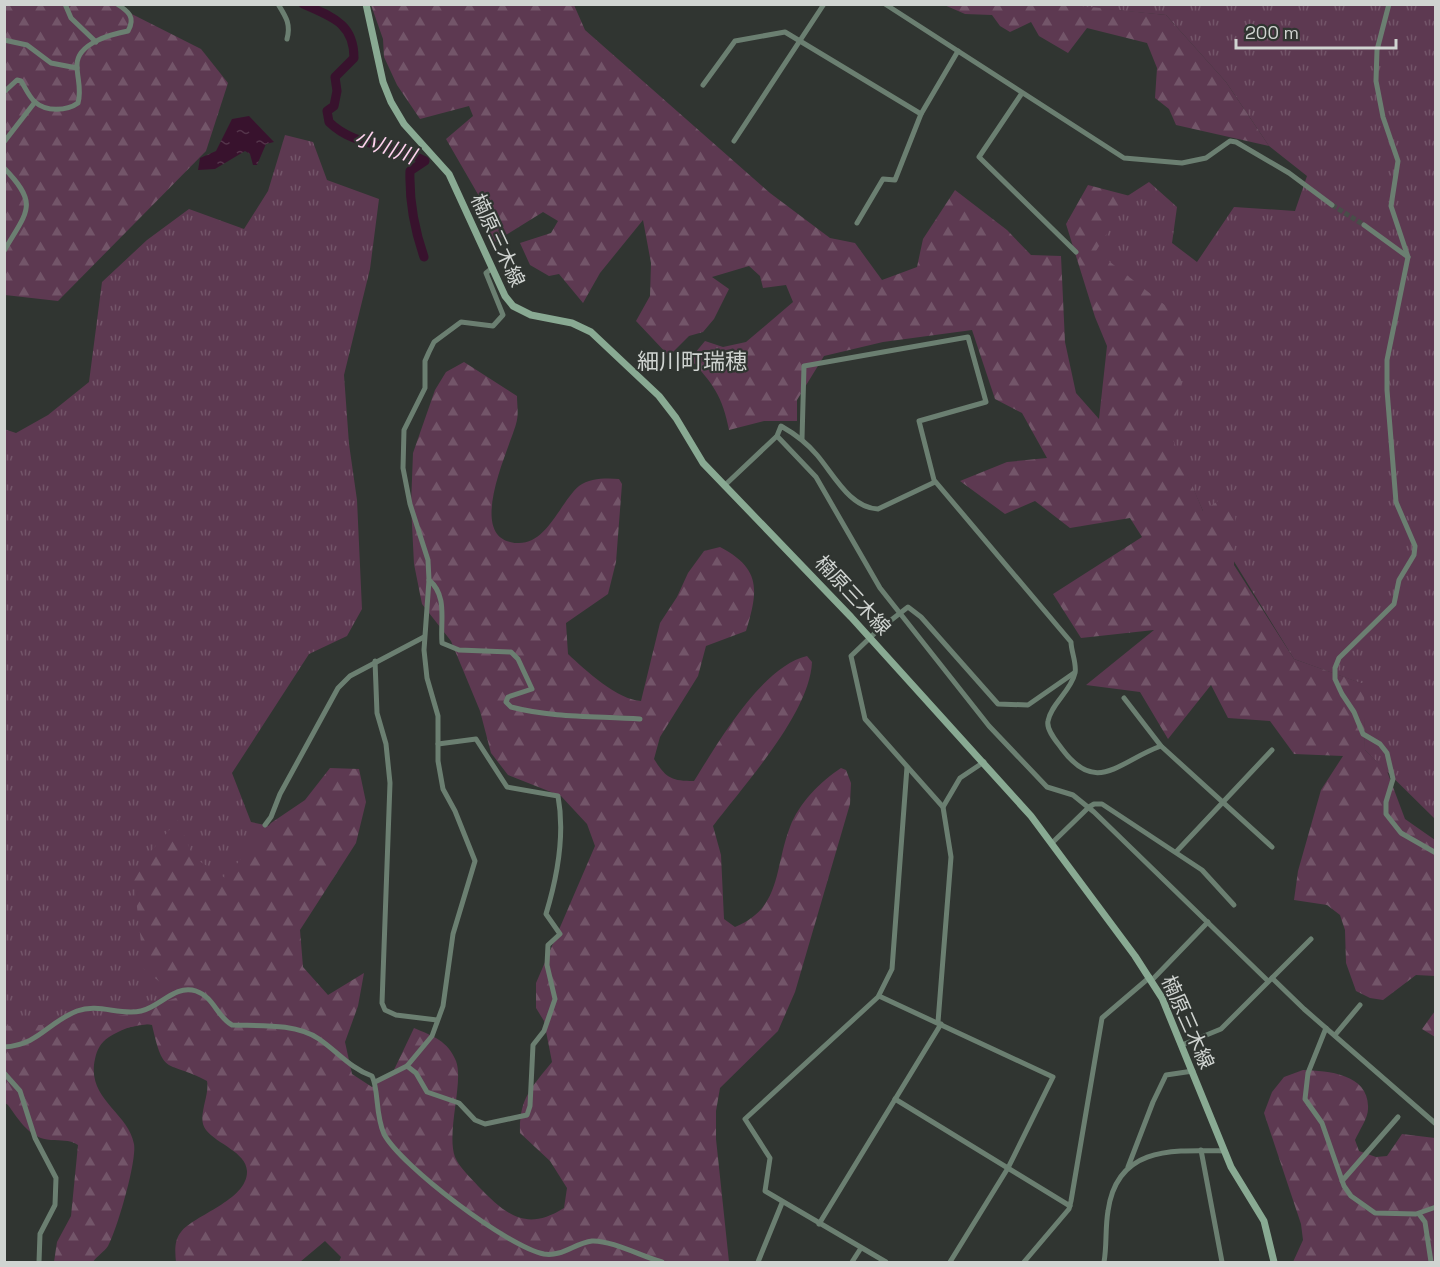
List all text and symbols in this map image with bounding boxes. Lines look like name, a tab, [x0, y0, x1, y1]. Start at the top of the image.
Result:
scale bar	[1236, 12, 1396, 50]
text: 200 m	[1245, 21, 1299, 44]
water label: 小川川	[351, 124, 421, 170]
street label: 楠原三木線	[465, 189, 531, 291]
district label: 細川町瑞穂	[637, 347, 747, 375]
street label: 楠原三木線	[809, 550, 897, 640]
street label: 楠原三木線	[1156, 971, 1220, 1073]

